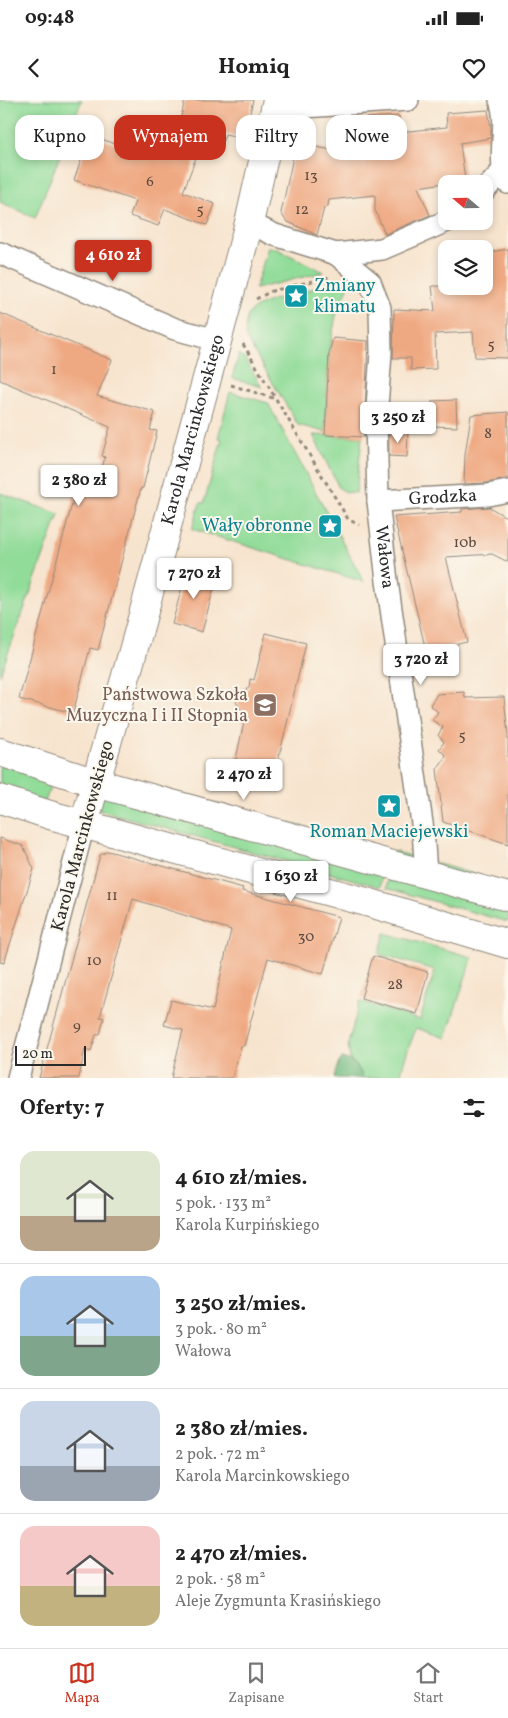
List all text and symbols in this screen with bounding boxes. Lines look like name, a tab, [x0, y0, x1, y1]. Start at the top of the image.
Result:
text: 09:48	[25, 5, 74, 31]
text: Homiq	[218, 52, 290, 83]
icon: back	[20, 54, 48, 82]
icon: heart	[460, 54, 488, 82]
chip: Kupno	[15, 115, 104, 160]
chip: Wynajem	[114, 115, 226, 160]
chip: Filtry	[236, 115, 316, 160]
chip: Nowe	[326, 115, 407, 160]
house number: 13	[304, 166, 318, 187]
house number: 6	[146, 172, 154, 193]
north arrow	[438, 175, 492, 230]
map controls	[438, 175, 493, 295]
house number: 5	[196, 200, 204, 221]
house number: 12	[295, 200, 309, 221]
pin: 4 610 zł	[61, 240, 165, 282]
button: layers	[438, 240, 493, 295]
text: 4 610 zł	[86, 245, 140, 267]
place label: Zmiany klimatu	[314, 274, 376, 320]
place icon: Zmiany klimatu	[283, 283, 309, 309]
street label: Karola Marcinkowskiego	[155, 332, 231, 528]
house number: 5	[487, 335, 495, 356]
house number: 1	[51, 360, 57, 381]
pin: 3 250 zł	[346, 402, 450, 444]
text: 3 250 zł	[371, 407, 425, 429]
house number: 8	[484, 424, 492, 445]
pin: 2 380 zł	[27, 464, 131, 507]
text: 2 380 zł	[51, 470, 107, 492]
street label: Grodzka	[408, 483, 478, 512]
place icon: Wały obronne	[317, 513, 343, 539]
place label: Wały obronne	[202, 514, 312, 539]
street label: Wałowa	[368, 524, 400, 590]
house number: 10b	[453, 533, 477, 554]
pin: 7 270 zł	[142, 558, 246, 600]
text: 7 270 zł	[168, 563, 220, 585]
pin: 3 720 zł	[369, 644, 473, 686]
text: 3 720 zł	[394, 649, 448, 671]
place label: Państwowa Szkoła Muzyczna I i II Stopnia	[66, 683, 248, 729]
school or university icon: Państwowa Szkoła Muzyczna I i II Stopnia	[252, 692, 278, 718]
house number: 5	[458, 726, 466, 747]
street label: Karola Marcinkowskiego	[45, 738, 121, 934]
pin: 2 470 zł	[192, 758, 296, 801]
text: 2 470 zł	[217, 764, 271, 786]
place icon: Roman Maciejewski	[376, 793, 402, 819]
place label: Roman Maciejewski	[310, 820, 468, 845]
pin: 1 630 zł	[239, 860, 343, 903]
text: 1 630 zł	[265, 866, 317, 888]
house number: 11	[106, 886, 118, 907]
house number: 30	[298, 927, 314, 948]
house number: 10	[87, 951, 101, 972]
house number: 28	[387, 975, 403, 996]
house number: 9	[73, 1016, 81, 1037]
scale bar	[15, 1043, 86, 1066]
text: 20 m	[22, 1045, 53, 1064]
text: Oferty: 7	[20, 1094, 105, 1123]
icon: filters	[460, 1094, 488, 1122]
text: 4 610 zł/mies.	[175, 1164, 307, 1193]
icon: home	[60, 1171, 120, 1231]
text: 5 pok. · 133 m²	[175, 1193, 271, 1215]
text: Karola Kurpińskiego	[175, 1215, 320, 1237]
text: 3 250 zł/mies.	[175, 1290, 306, 1319]
icon: home	[60, 1296, 120, 1356]
text: 3 pok. · 80 m²	[175, 1319, 267, 1341]
text: Wałowa	[175, 1341, 231, 1363]
text: 2 380 zł/mies.	[175, 1415, 308, 1444]
icon: home	[60, 1421, 120, 1481]
text: 2 pok. · 72 m²	[175, 1444, 266, 1466]
text: Karola Marcinkowskiego	[175, 1466, 350, 1488]
text: 2 470 zł/mies.	[175, 1540, 308, 1569]
icon: home	[60, 1546, 120, 1606]
text: 2 pok. · 58 m²	[175, 1569, 265, 1591]
text: Aleje Zygmunta Krasińskiego	[175, 1591, 381, 1613]
tab: Mapa	[64, 1659, 99, 1708]
tab: Zapisane	[228, 1659, 284, 1708]
tab: Start	[413, 1659, 444, 1708]

